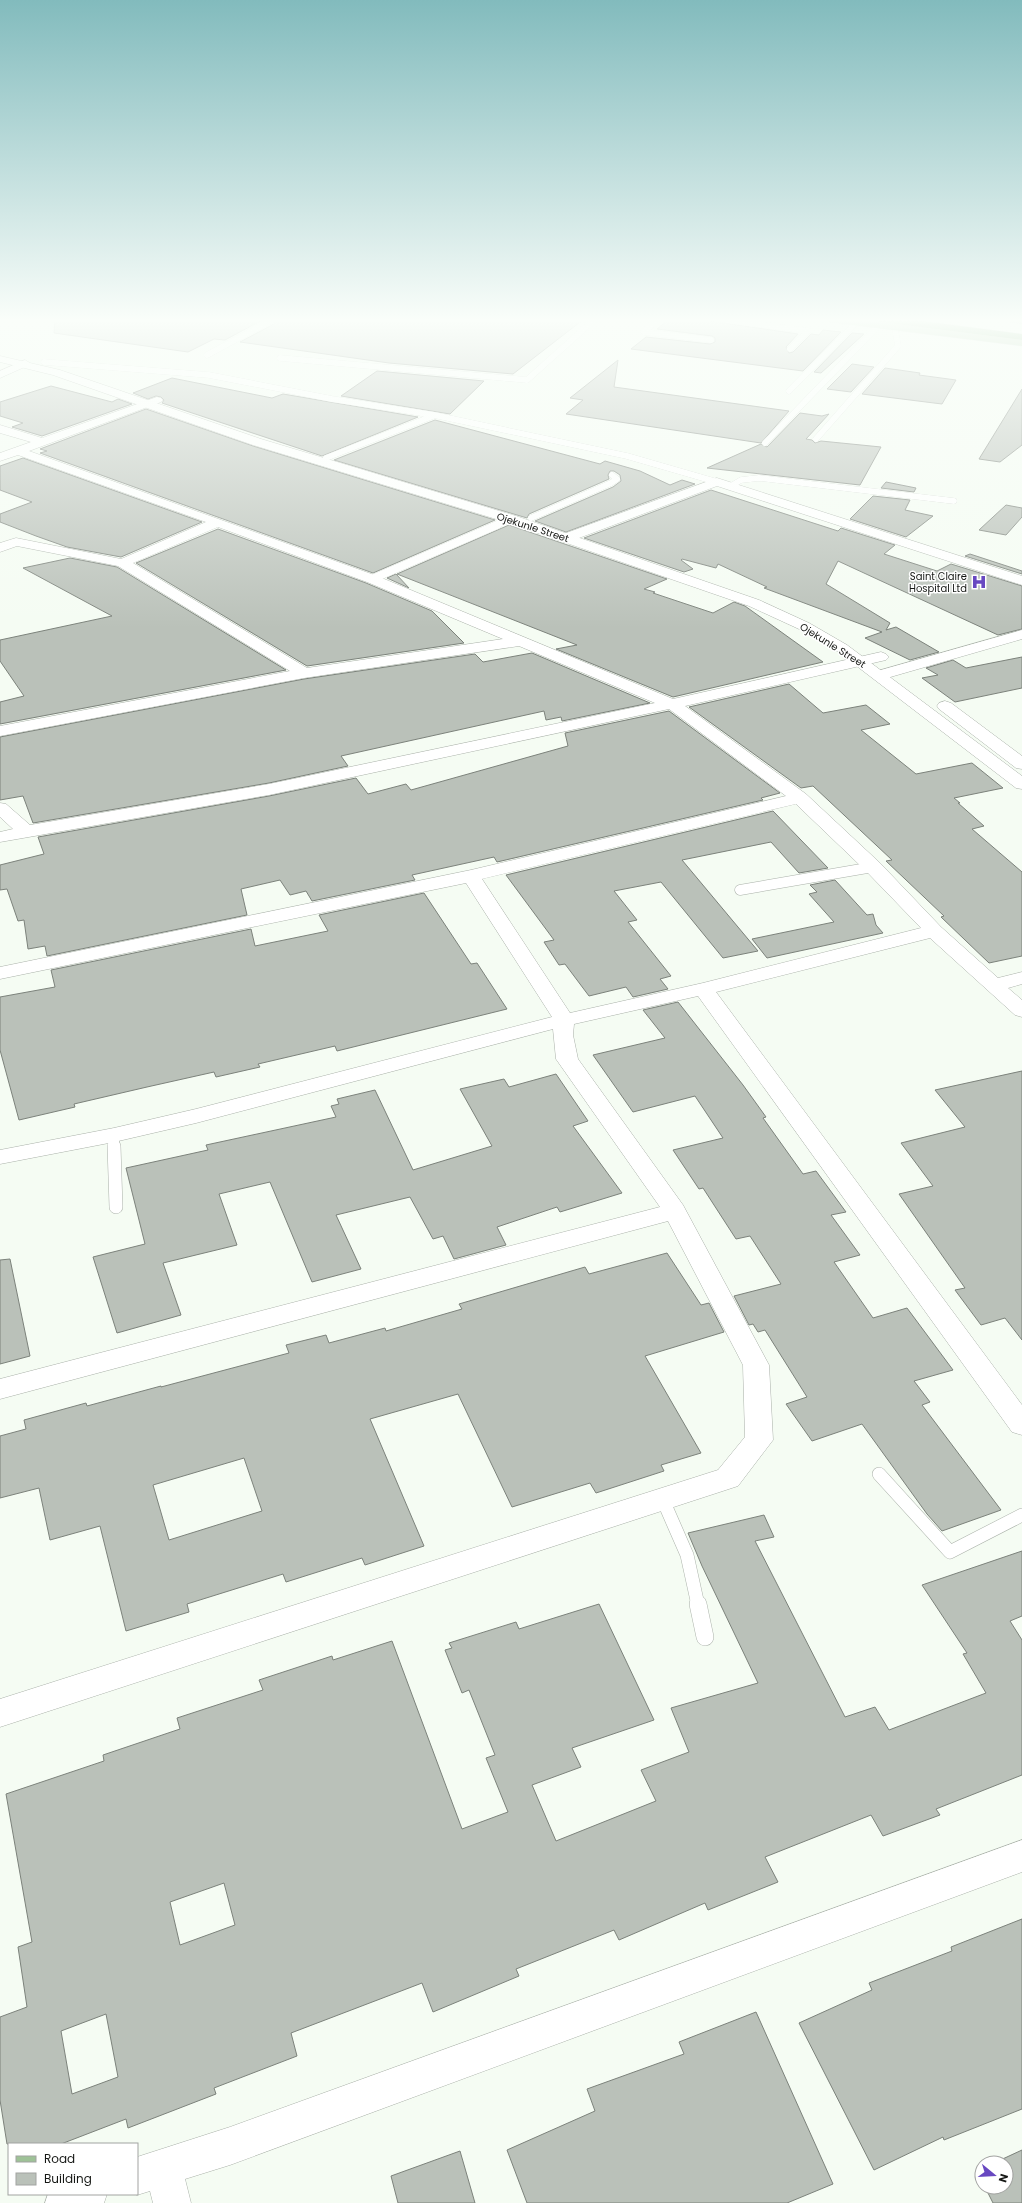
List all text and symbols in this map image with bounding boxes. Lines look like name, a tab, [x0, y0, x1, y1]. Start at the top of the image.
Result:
street label: Ojekunle Street	[495, 509, 571, 546]
place label: Saint Claire Hospital Ltd	[909, 569, 967, 596]
hospital icon: Saint Claire Hospital Ltd	[970, 573, 988, 591]
street label: Ojekunle Street	[797, 619, 869, 672]
legend	[8, 2143, 138, 2195]
text: Road	[44, 2150, 75, 2167]
north arrow	[974, 2155, 1014, 2195]
text: Building	[44, 2170, 92, 2187]
text: N	[995, 2172, 1012, 2185]

